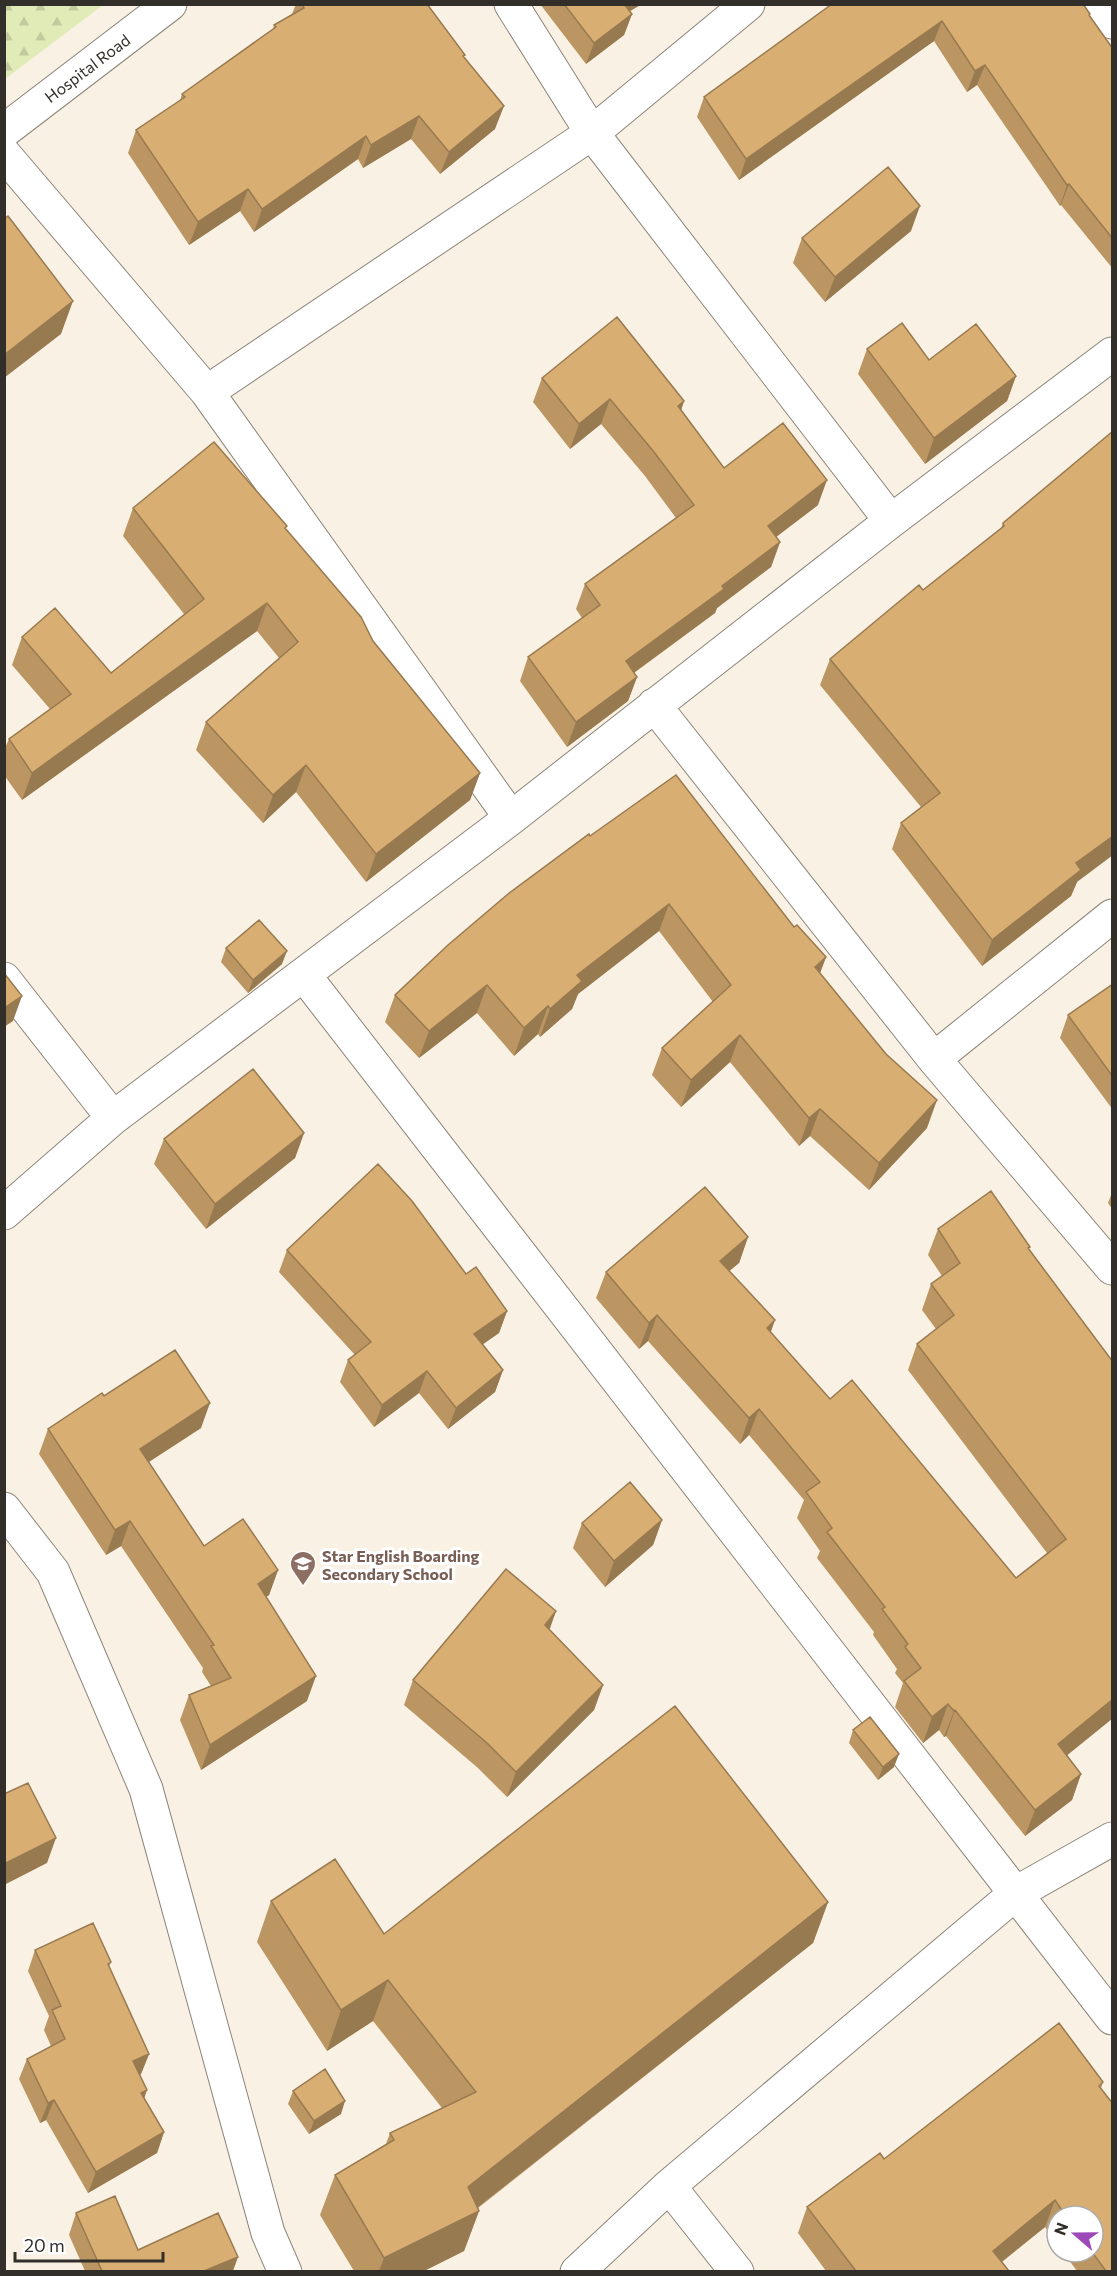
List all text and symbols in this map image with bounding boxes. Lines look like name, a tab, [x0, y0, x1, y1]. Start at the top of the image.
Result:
street label: Hospital Road	[41, 30, 133, 106]
place label: Star English Boarding Secondary School	[322, 1546, 480, 1583]
school or university icon: Star English Boarding Secondary School	[288, 1549, 318, 1587]
north arrow	[1045, 2204, 1105, 2264]
text: N	[1049, 2220, 1071, 2238]
scale bar	[15, 2225, 164, 2263]
text: 20 m	[24, 2234, 65, 2256]

